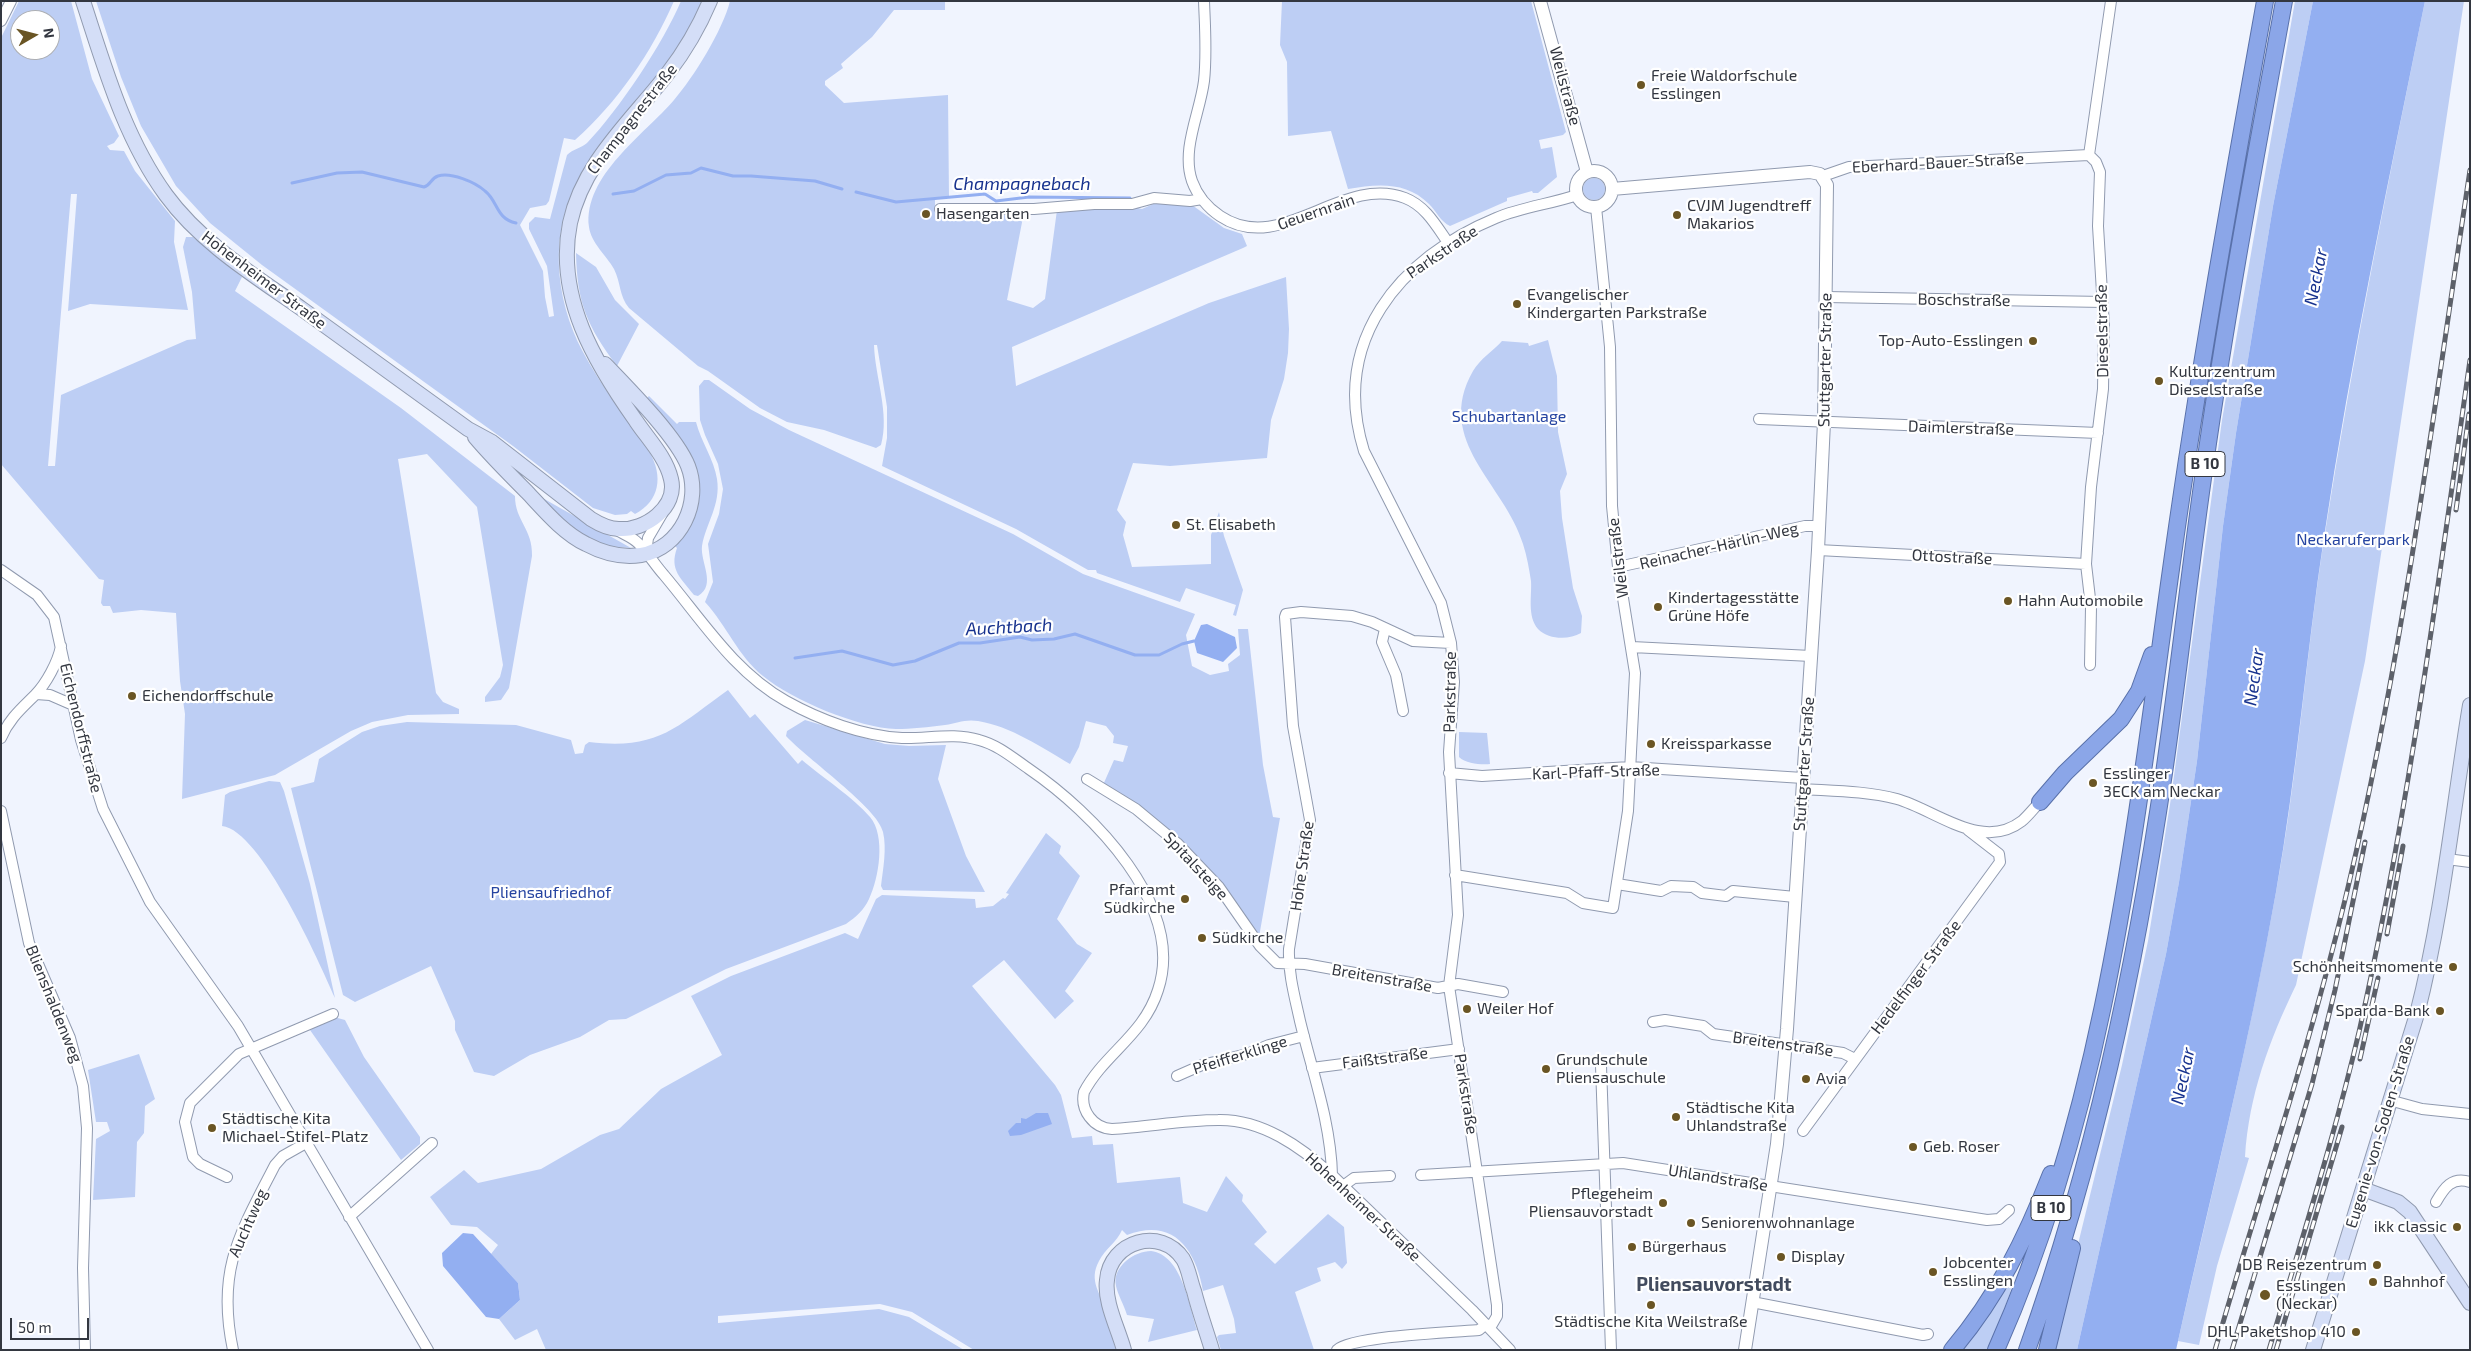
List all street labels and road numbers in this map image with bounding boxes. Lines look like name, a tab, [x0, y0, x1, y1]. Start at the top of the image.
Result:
street label: Weilstraße	[1545, 44, 1585, 128]
street label: Champagnestraße	[583, 60, 681, 178]
street label: Eberhard-Bauer-Straße	[1851, 149, 2025, 177]
street label: Geuernrain	[1275, 190, 1357, 234]
street label: Parkstraße	[1403, 221, 1481, 283]
street label: Hohenheimer Straße	[198, 227, 330, 333]
street label: Dieselstraße	[2092, 284, 2112, 378]
street label: Boschstraße	[1917, 290, 2011, 310]
street label: Stuttgarter Straße	[1814, 293, 1836, 427]
street label: Daimlerstraße	[1908, 417, 2014, 439]
road number: B 10	[2185, 452, 2225, 476]
street label: Weilstraße	[1604, 517, 1632, 599]
street label: Reinacher-Härlin-Weg	[1638, 518, 1800, 574]
street label: Ottostraße	[1911, 545, 1993, 569]
street label: Parkstraße	[1440, 651, 1460, 733]
street label: Eichendorffstraße	[56, 661, 106, 795]
street label: Stuttgarter Straße	[1790, 696, 1818, 832]
street label: Karl-Pfaff-Straße	[1532, 760, 1660, 784]
street label: Hohe Straße	[1286, 820, 1318, 912]
street label: Spitalsteige	[1160, 828, 1232, 904]
street label: Hedelfinger Straße	[1867, 916, 1965, 1038]
street label: Blienshaldenweg	[22, 942, 86, 1066]
street label: Breitenstraße	[1330, 960, 1434, 996]
street label: Breitenstraße	[1731, 1027, 1835, 1061]
street label: Pfeifferklinge	[1190, 1032, 1290, 1078]
street label: Eugenie-von-Soden-Straße	[2342, 1034, 2418, 1230]
street label: Faißtstraße	[1341, 1043, 1429, 1073]
street label: Parkstraße	[1450, 1052, 1482, 1136]
street label: Hohenheimer Straße	[1301, 1148, 1425, 1266]
street label: Uhlandstraße	[1667, 1161, 1769, 1195]
street label: Auchtweg	[224, 1186, 272, 1260]
road number: B 10	[2031, 1196, 2071, 1220]

